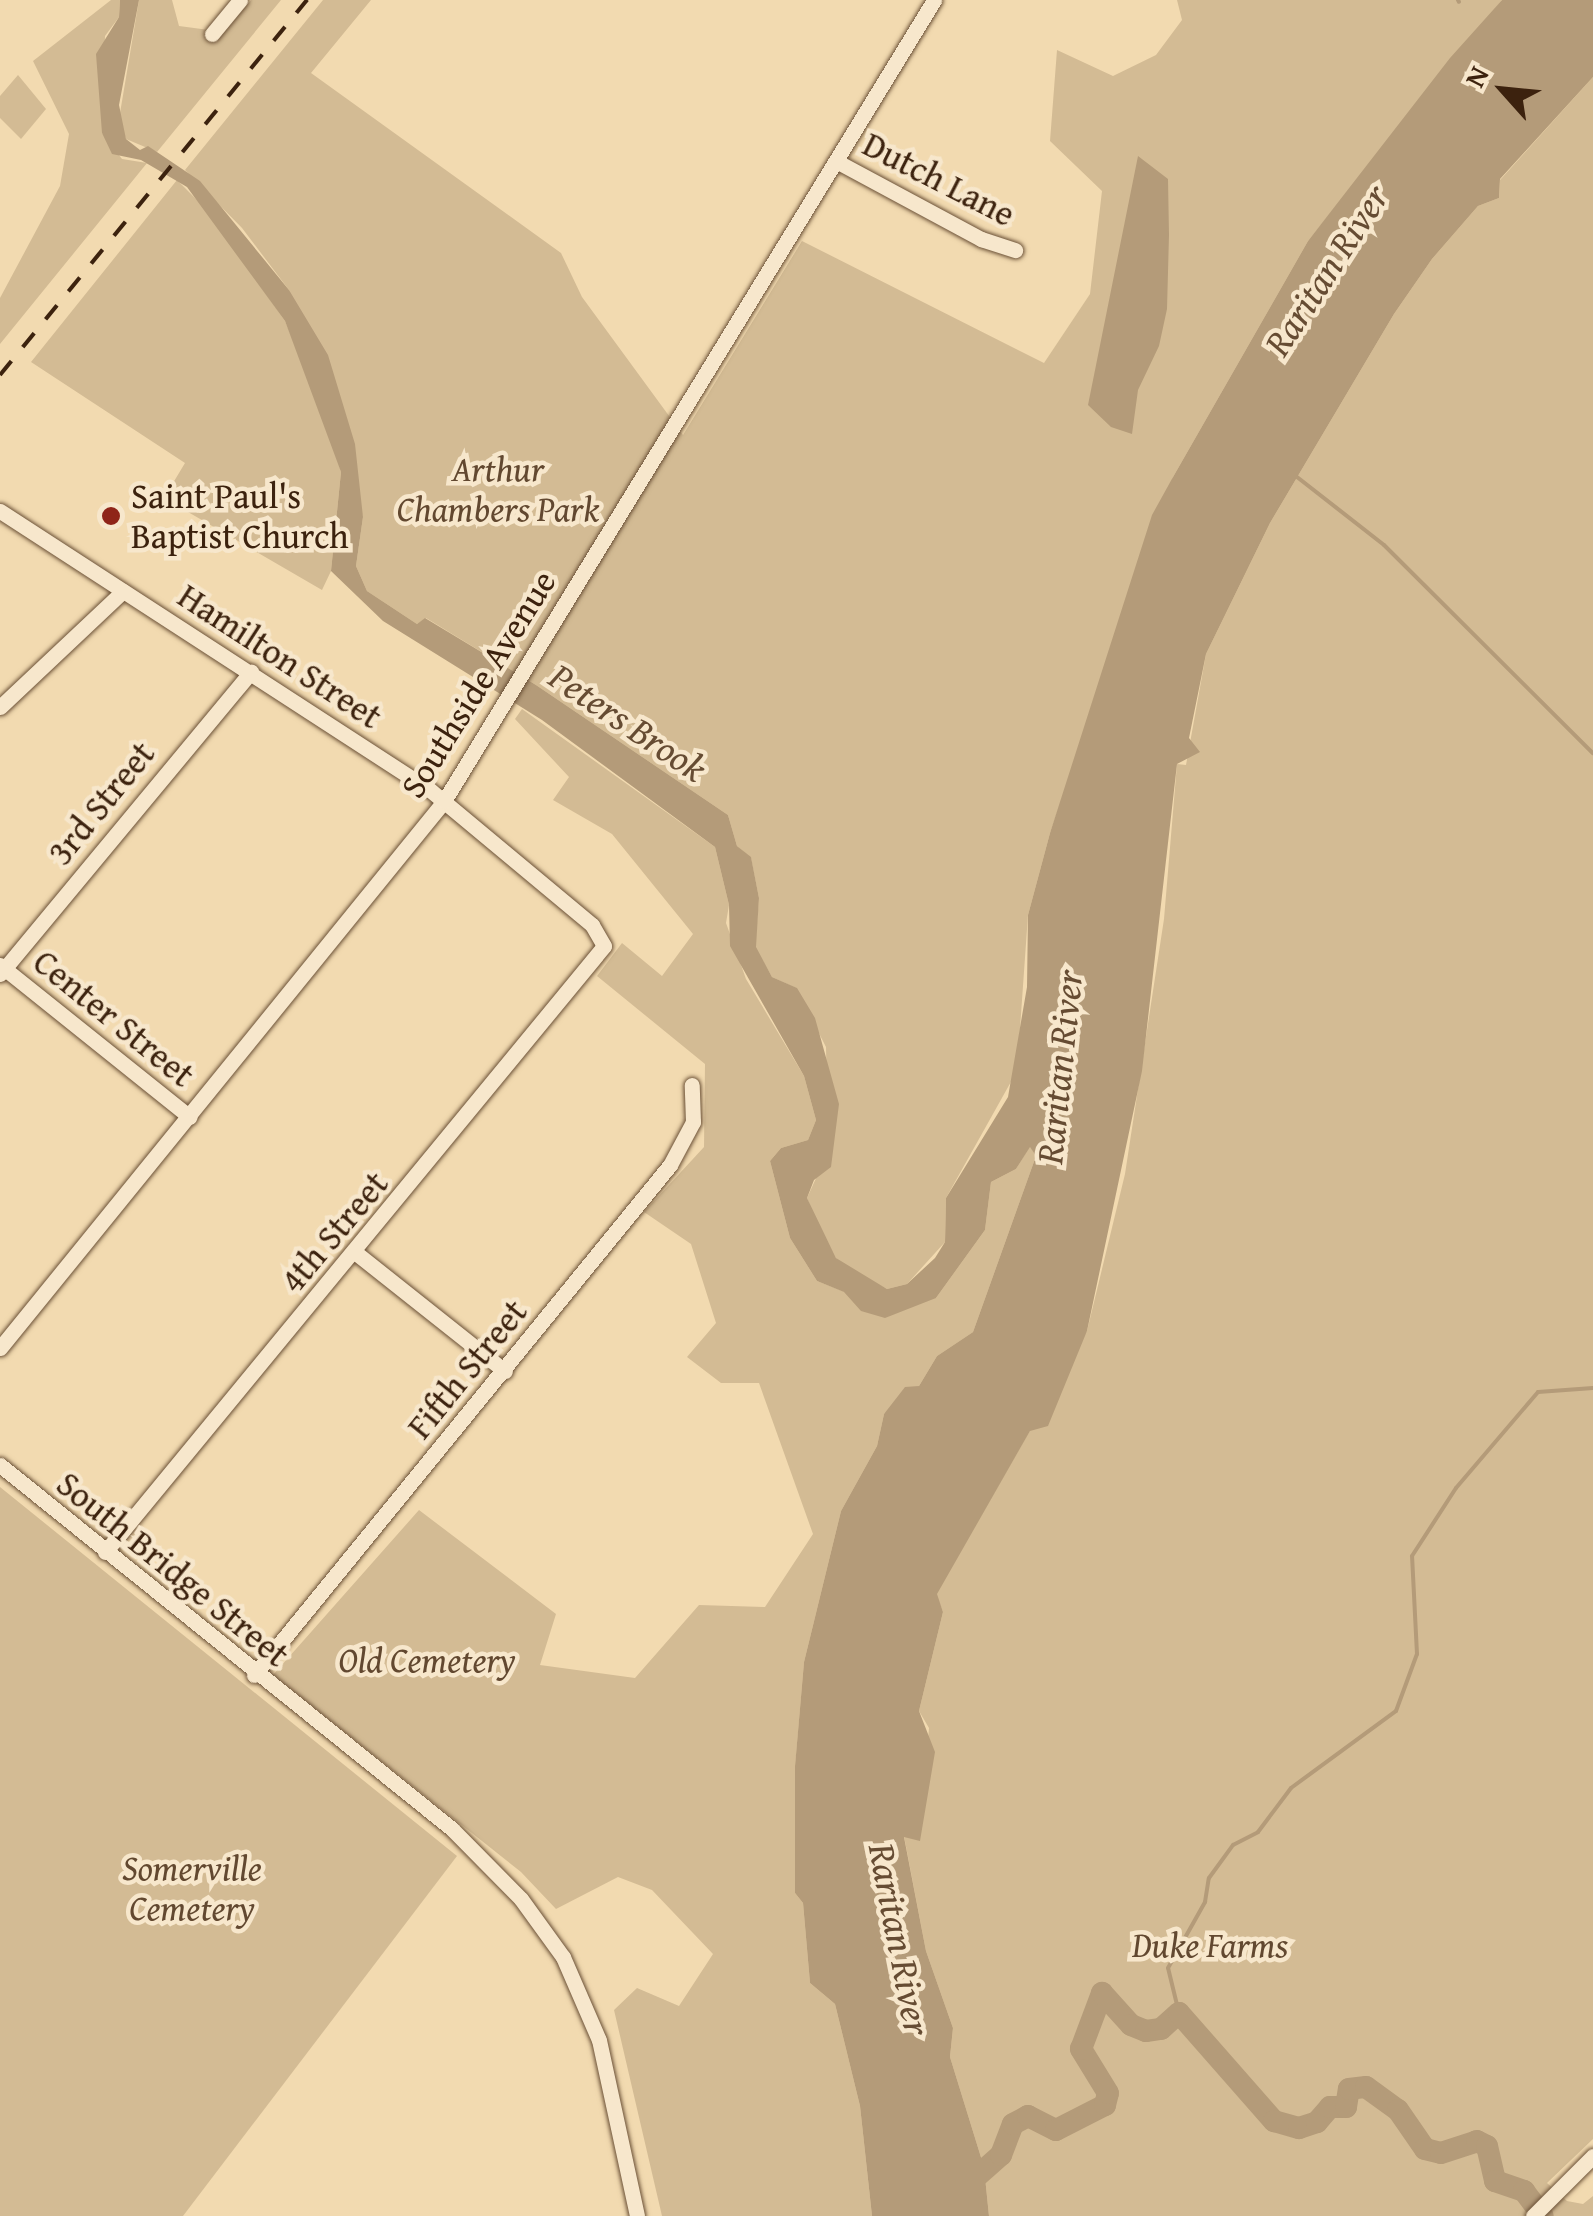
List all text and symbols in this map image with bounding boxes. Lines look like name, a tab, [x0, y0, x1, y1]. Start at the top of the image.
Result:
north arrow	[1453, 40, 1553, 140]
text: N	[1453, 59, 1498, 94]
street label: Dutch Lane	[856, 123, 1022, 235]
water label: Raritan River	[1254, 176, 1398, 364]
park label: Arthur Chambers Park	[397, 448, 599, 530]
place label: Saint Paul's Baptist Church	[131, 475, 349, 557]
marker: Saint Paul's Baptist Church	[100, 505, 122, 527]
street label: Southside Avenue	[391, 563, 565, 805]
street label: Hamilton Street	[170, 575, 390, 737]
water label: Peters Brook	[541, 653, 715, 791]
street label: 3rd Street	[39, 733, 163, 873]
street label: Center Street	[25, 940, 203, 1096]
water label: Raritan River	[1026, 968, 1092, 1166]
street label: 4th Street	[271, 1163, 397, 1301]
street label: Fifth Street	[398, 1291, 536, 1447]
street label: South Bridge Street	[48, 1463, 298, 1675]
park label: Old Cemetery	[338, 1639, 516, 1681]
water label: Raritan River	[859, 1839, 941, 2039]
park label: Somerville Cemetery	[122, 1847, 262, 1929]
park label: Duke Farms	[1132, 1924, 1288, 1966]

